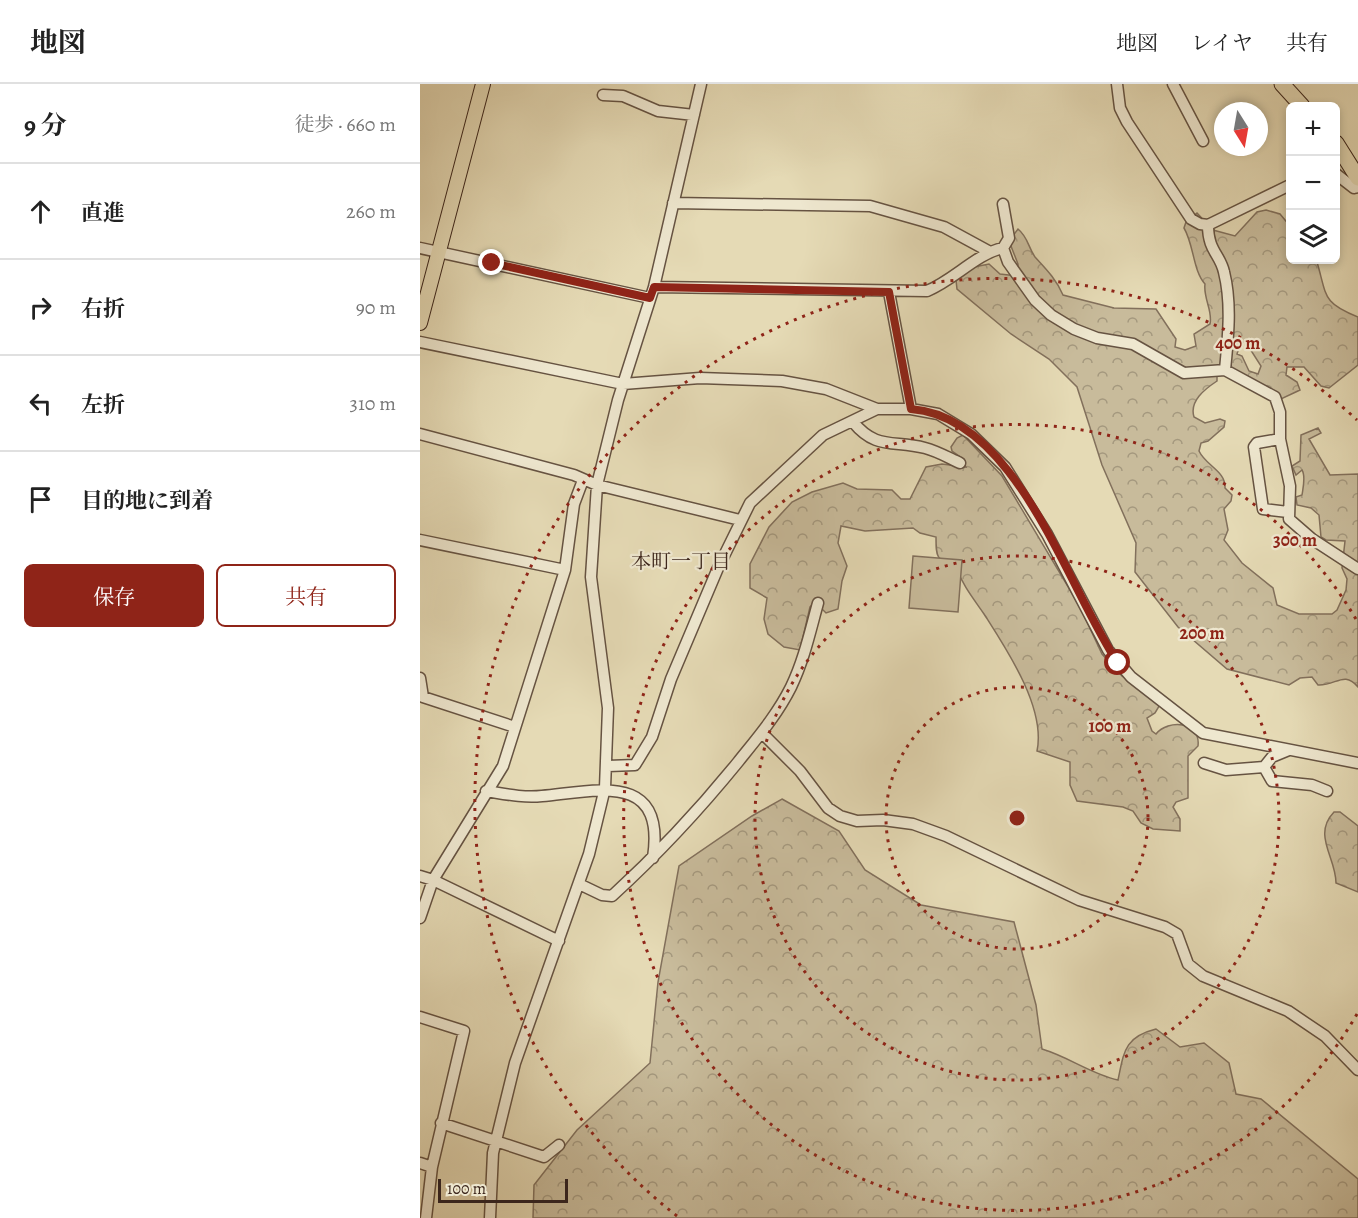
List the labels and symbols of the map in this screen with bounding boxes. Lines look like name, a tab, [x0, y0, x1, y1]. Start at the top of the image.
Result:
north arrow	[1214, 102, 1268, 156]
route end	[478, 249, 504, 275]
text: 400 m	[1216, 331, 1260, 355]
text: 300 m	[1273, 528, 1317, 552]
district label: 本町一丁目	[631, 548, 731, 575]
text: 200 m	[1179, 621, 1225, 645]
route start	[1104, 649, 1130, 675]
text: 100 m	[1089, 714, 1131, 738]
centre of rings	[1007, 808, 1027, 828]
scale bar	[438, 1176, 568, 1204]

